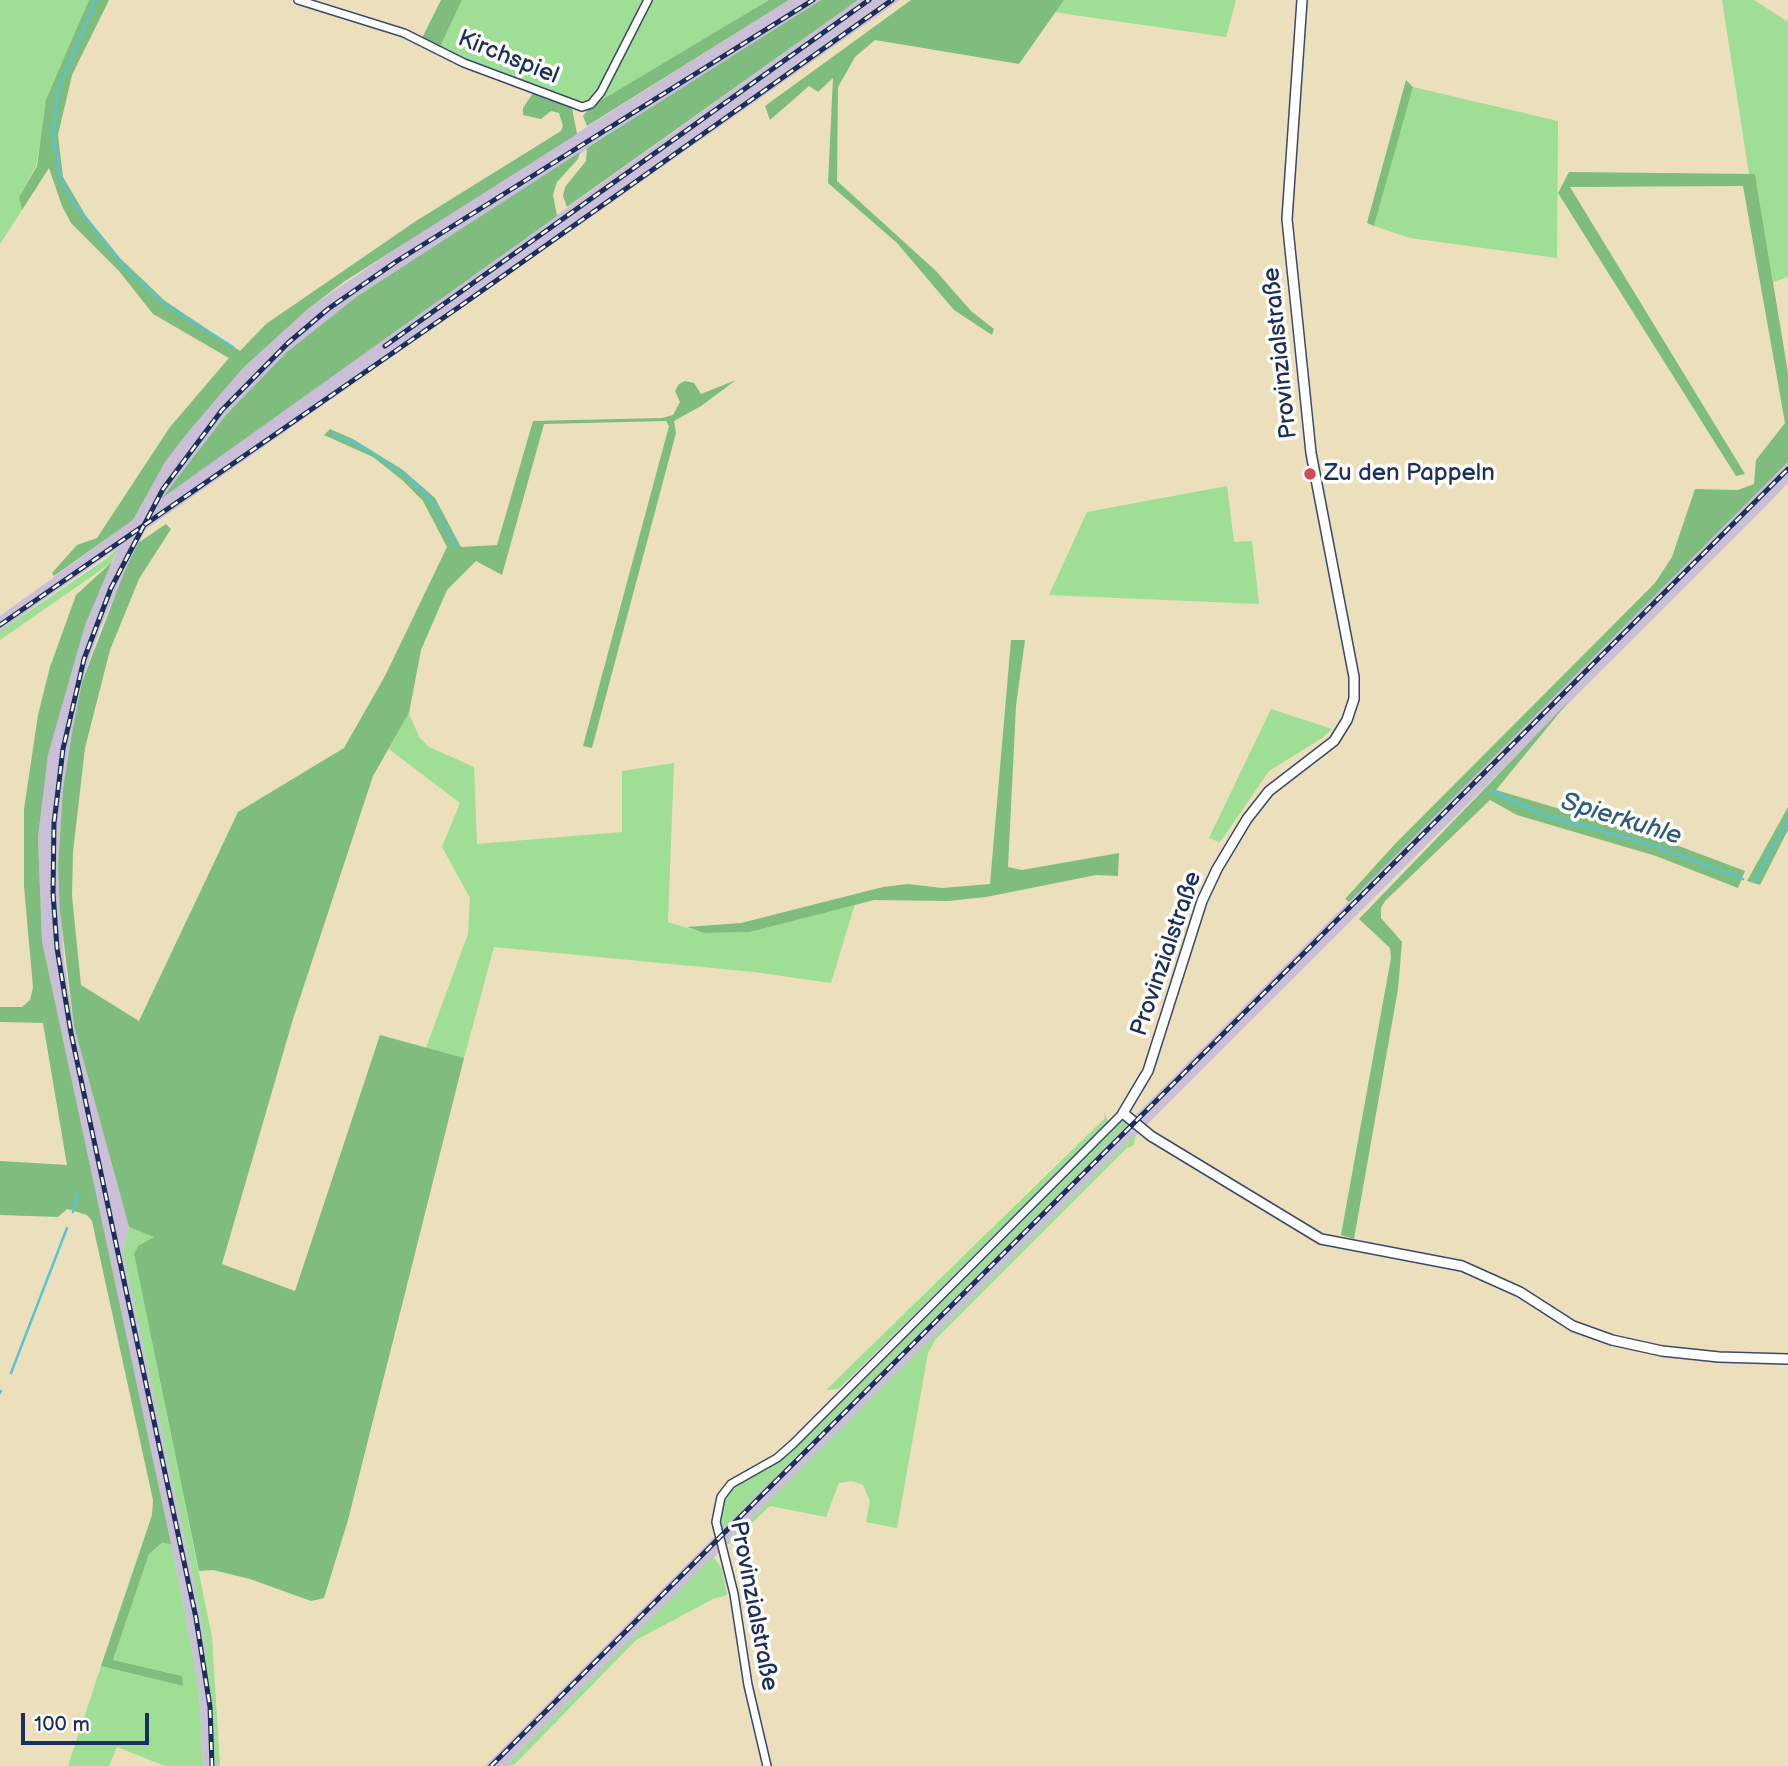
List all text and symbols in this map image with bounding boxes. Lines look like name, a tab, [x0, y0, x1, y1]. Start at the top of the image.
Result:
street label: Kirchspiel	[453, 25, 563, 91]
street label: Provinzialstraße	[1258, 266, 1304, 440]
place label: Zu den Pappeln	[1324, 460, 1495, 488]
marker: Zu den Pappeln	[1302, 466, 1318, 482]
water label: Spierkuhle	[1557, 787, 1685, 853]
street label: Provinzialstraße	[1125, 868, 1209, 1040]
street label: Provinzialstraße	[722, 1519, 784, 1693]
scale bar	[24, 1700, 152, 1744]
text: 100 m	[34, 1712, 90, 1737]

